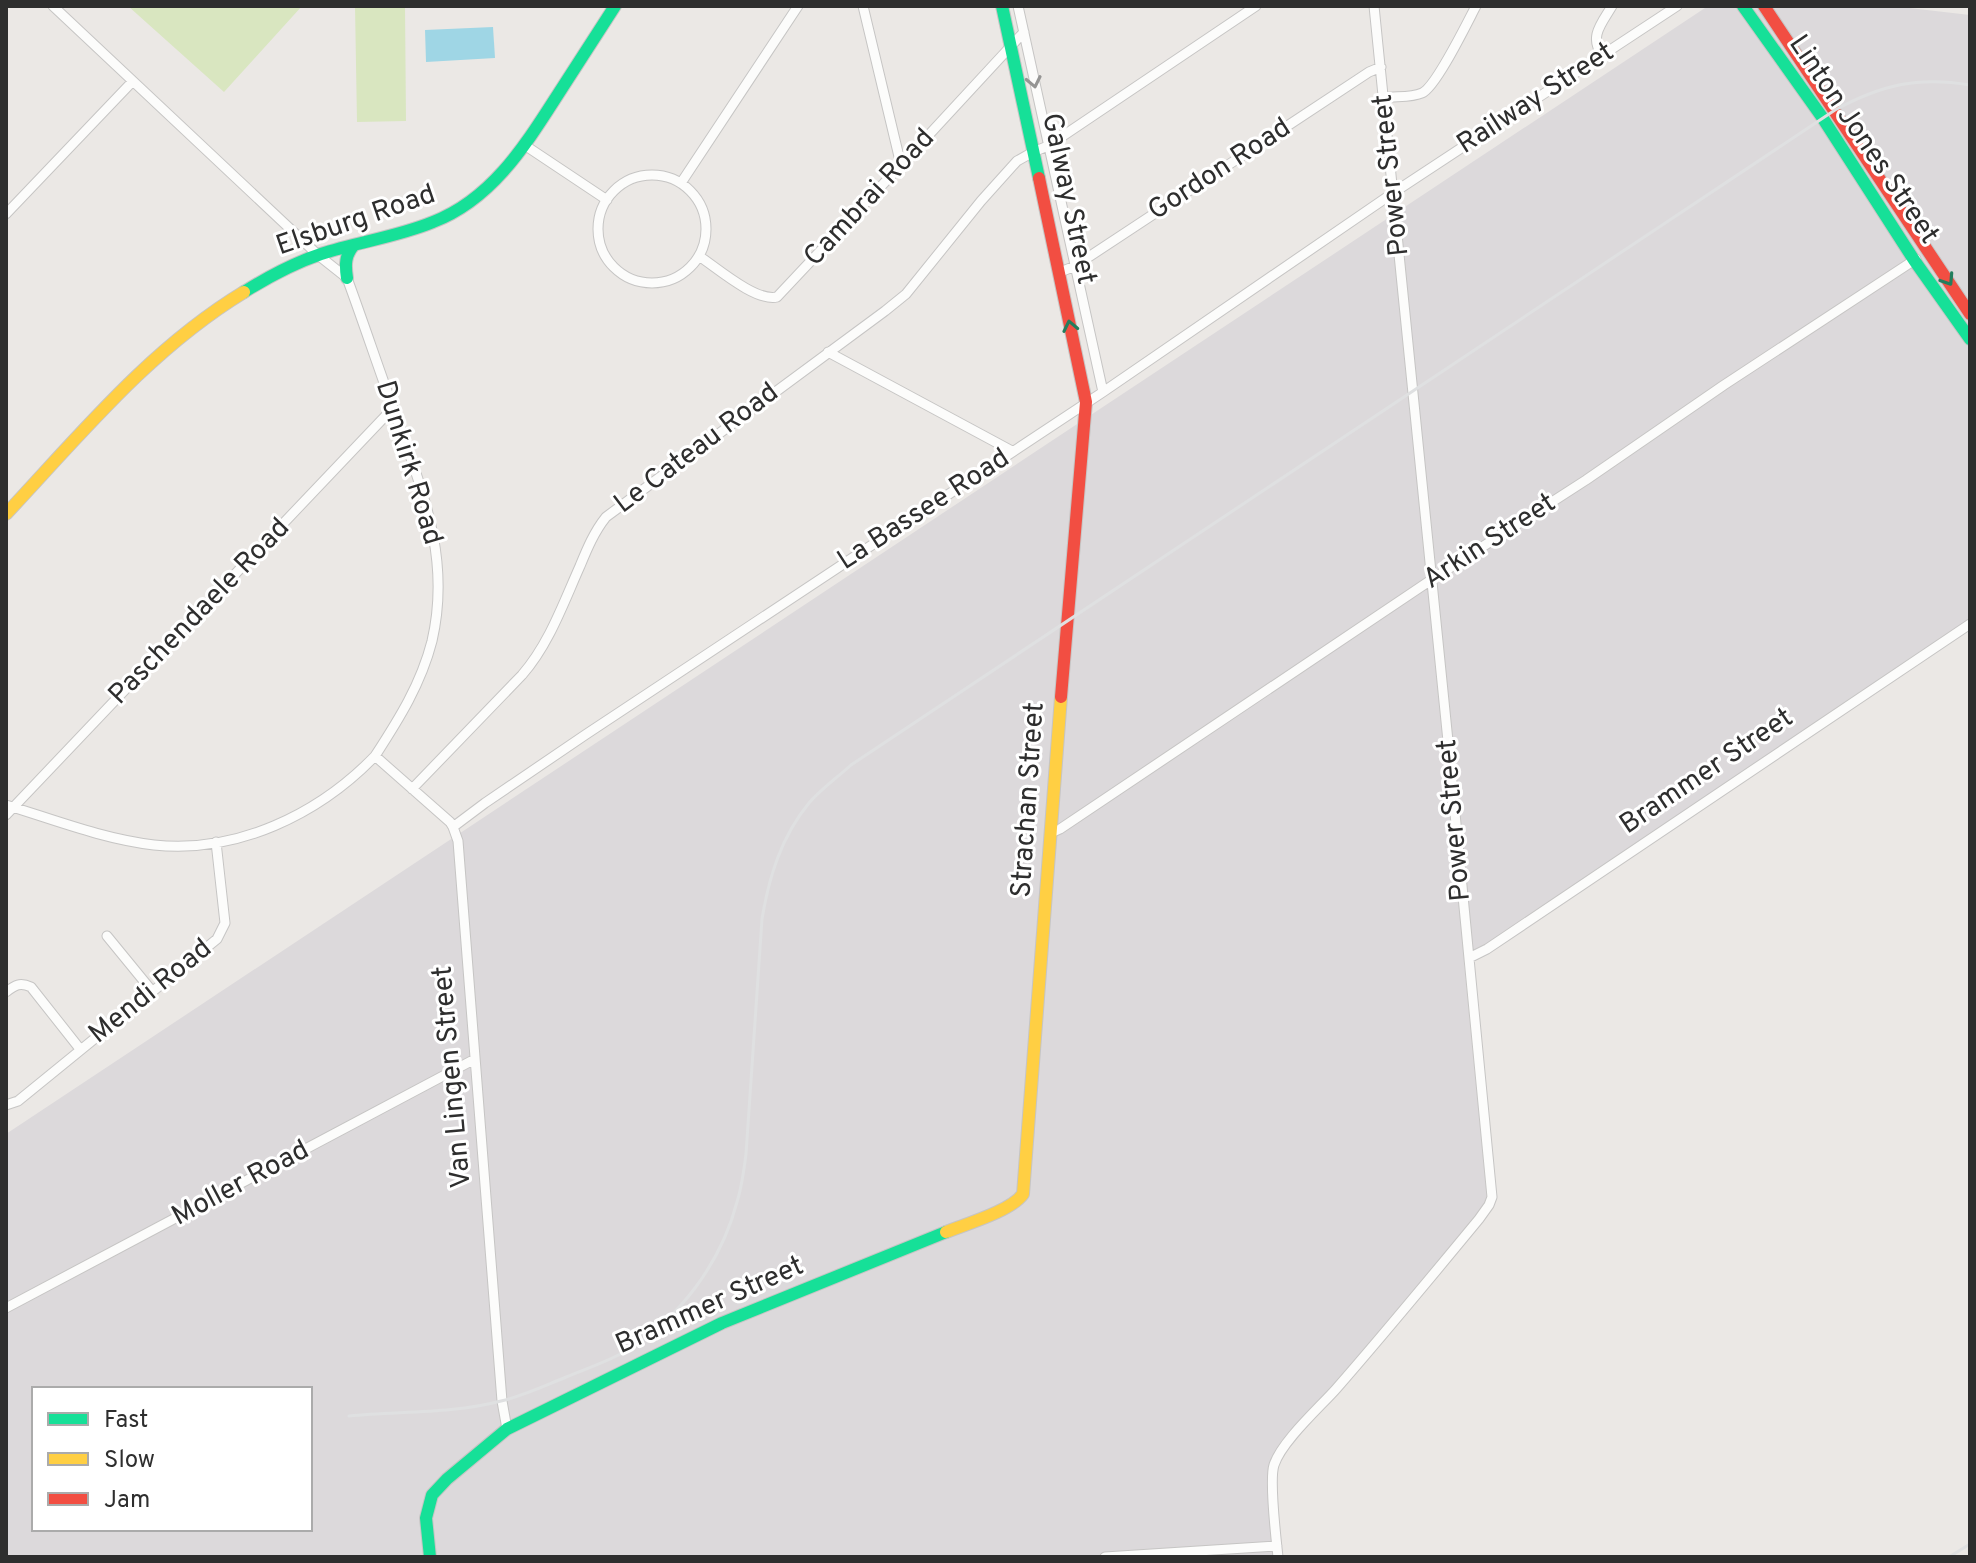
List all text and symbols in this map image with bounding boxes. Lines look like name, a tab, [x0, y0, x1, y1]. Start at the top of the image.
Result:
street label: Linton Jones Street	[1780, 28, 1946, 252]
street label: Railway Street	[1451, 35, 1621, 163]
one-way arrow	[1025, 76, 1042, 89]
street label: Power Street	[1366, 92, 1418, 258]
street label: Galway Street	[1032, 110, 1104, 288]
street label: Gordon Road	[1142, 110, 1298, 230]
street label: Cambrai Road	[797, 121, 943, 275]
street label: Elsburg Road	[272, 177, 440, 265]
one-way arrow	[1938, 271, 1953, 286]
one-way arrow	[1062, 320, 1079, 333]
street label: Le Cateau Road	[608, 375, 786, 523]
street label: Dunkirk Road	[366, 377, 450, 549]
street label: La Bassee Road	[831, 441, 1017, 579]
street label: Arkin Street	[1417, 486, 1563, 598]
street label: Paschendaele Road	[102, 511, 298, 713]
street label: Strachan Street	[1004, 701, 1054, 899]
street label: Brammer Street	[1613, 701, 1801, 843]
street label: Power Street	[1430, 737, 1480, 903]
street label: Mendi Road	[82, 931, 220, 1053]
street label: Van Lingen Street	[425, 964, 481, 1190]
street label: Moller Road	[166, 1133, 316, 1235]
street label: Brammer Street	[610, 1248, 810, 1364]
legend	[32, 1387, 312, 1531]
text: Fast	[104, 1406, 148, 1436]
text: Slow	[104, 1446, 155, 1476]
text: Jam	[104, 1486, 150, 1516]

